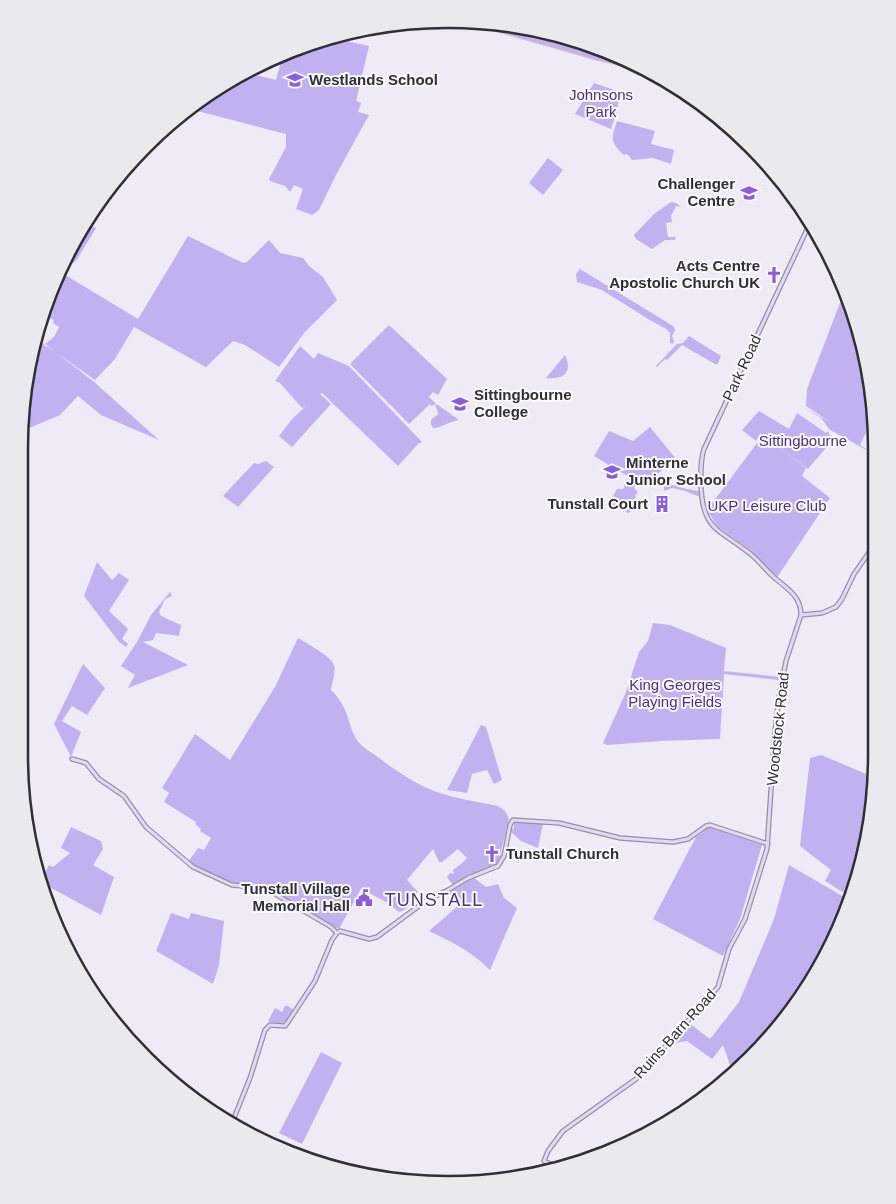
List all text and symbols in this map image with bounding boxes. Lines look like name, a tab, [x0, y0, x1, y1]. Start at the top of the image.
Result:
school or university icon: Westlands School	[285, 70, 305, 90]
place label: Westlands School	[309, 71, 438, 88]
park label: Johnsons Park	[569, 86, 633, 120]
place label: Challenger Centre	[657, 175, 735, 209]
school or university icon: Challenger Centre	[739, 183, 759, 203]
place label: Acts Centre Apostolic Church UK	[609, 257, 760, 291]
church icon: Acts Centre Apostolic Church UK	[764, 265, 784, 285]
street label: Park Road	[719, 332, 764, 403]
place label: Sittingbourne College	[474, 386, 572, 420]
school or university icon: Sittingbourne College	[450, 394, 470, 414]
park label: Sittingbourne	[759, 432, 847, 449]
place label: Minterne Junior School	[626, 454, 726, 488]
school or university icon: Minterne Junior School	[602, 462, 622, 482]
building icon: Tunstall Court	[652, 494, 672, 514]
place label: Tunstall Court	[547, 495, 648, 512]
park label: UKP Leisure Club	[708, 497, 826, 514]
street label: Woodstock Road	[763, 671, 792, 787]
park label: King Georges Playing Fields	[628, 676, 722, 710]
church icon: Tunstall Church	[482, 844, 502, 864]
place label: Tunstall Church	[506, 845, 619, 862]
place label: Tunstall Village Memorial Hall	[241, 880, 350, 914]
public building icon: Tunstall Village Memorial Hall	[354, 888, 374, 908]
district label: TUNSTALL	[385, 890, 483, 910]
street label: Ruins Barn Road	[630, 986, 719, 1082]

